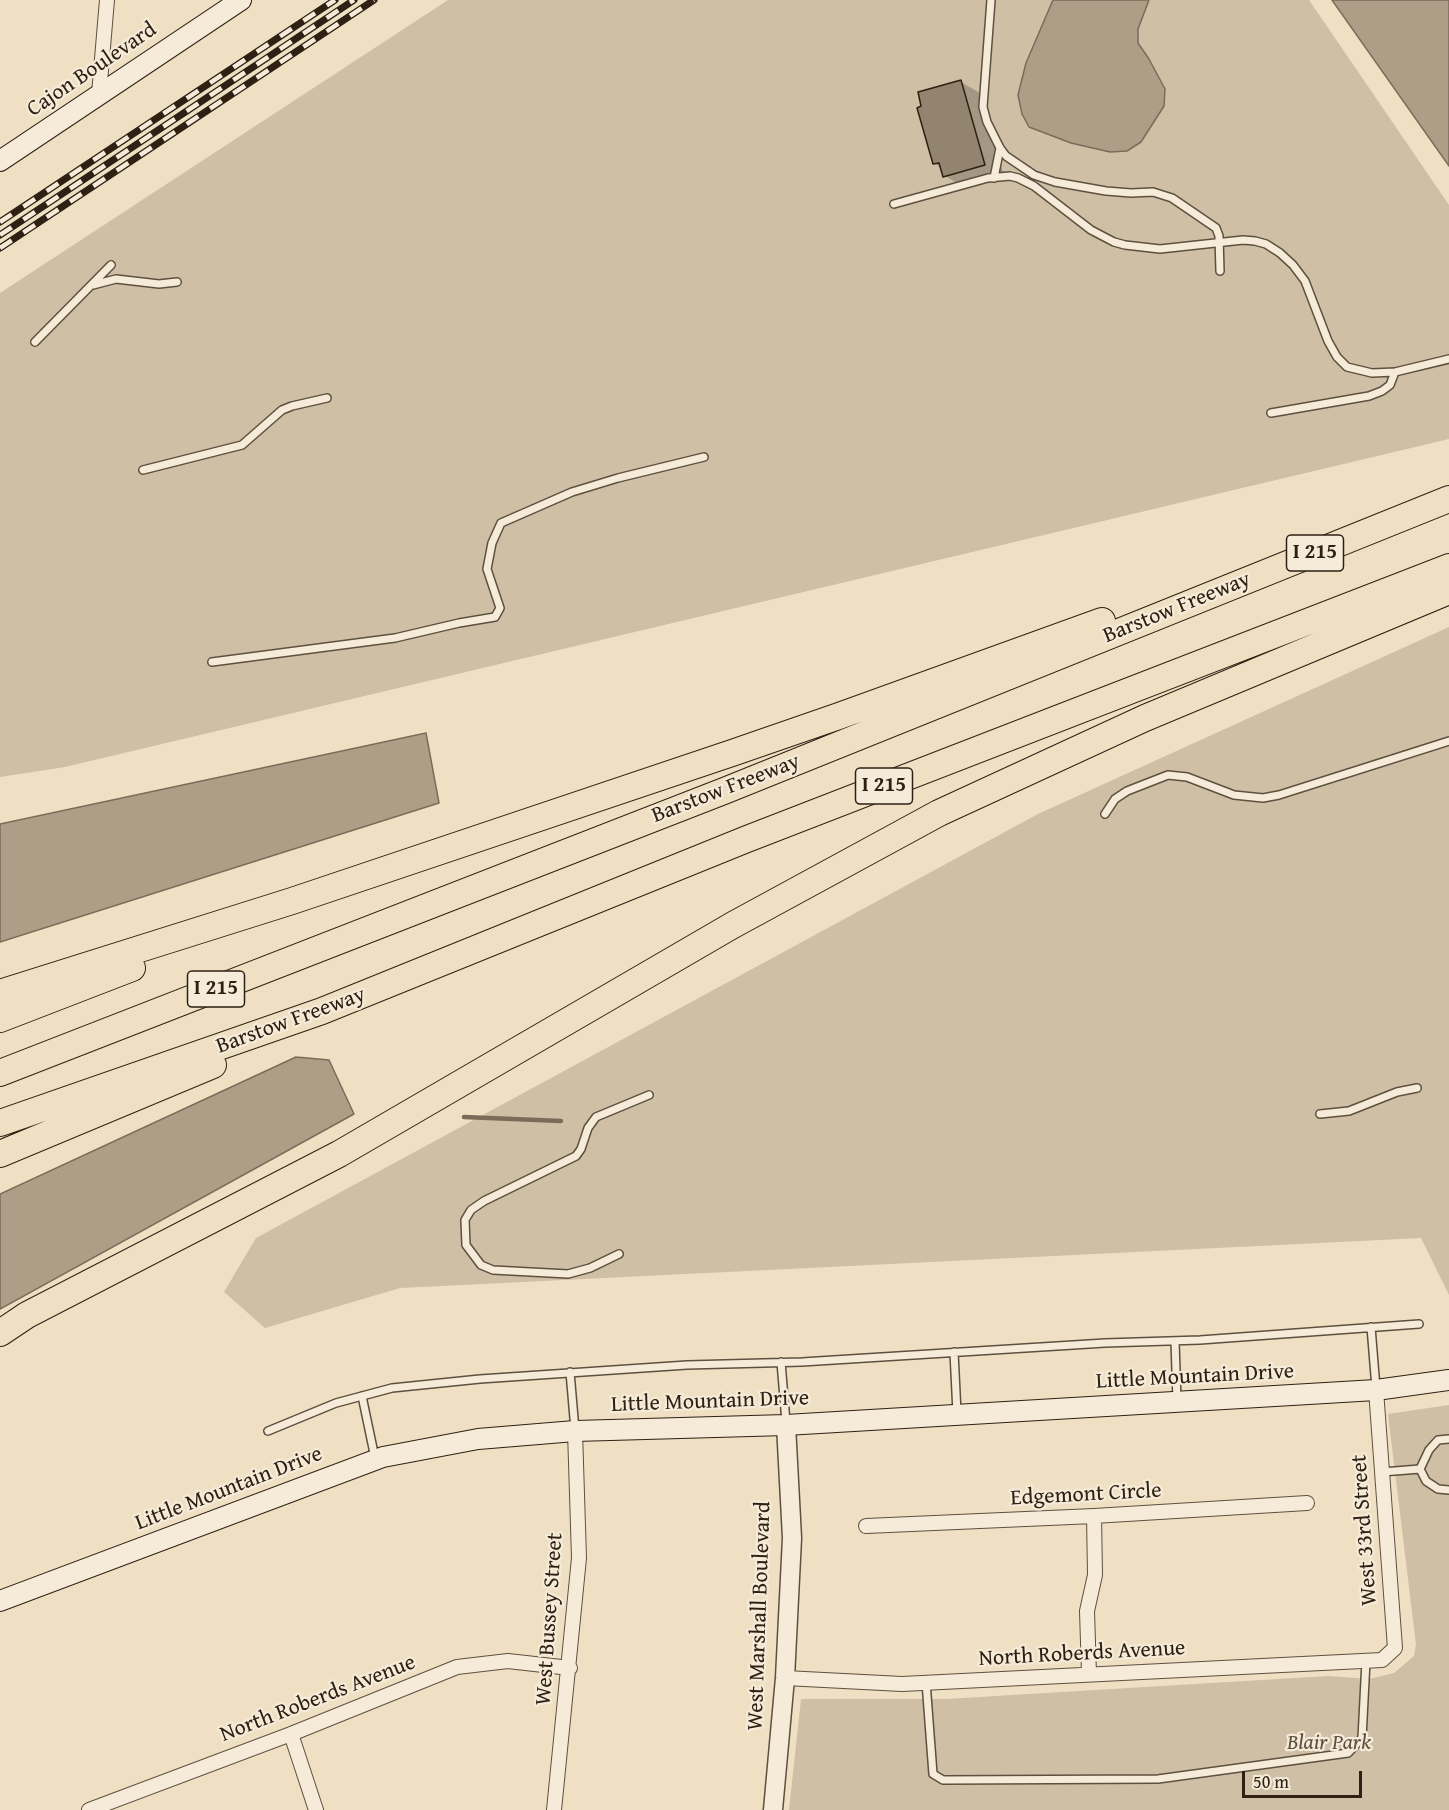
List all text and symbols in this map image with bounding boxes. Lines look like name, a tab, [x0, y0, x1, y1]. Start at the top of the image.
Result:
street label: Cajon Boulevard	[22, 17, 162, 123]
road number: I 215	[1286, 535, 1344, 571]
street label: Barstow Freeway	[1099, 566, 1255, 650]
street label: Barstow Freeway	[648, 749, 804, 829]
road number: I 215	[856, 768, 912, 804]
road number: I 215	[188, 971, 244, 1007]
street label: Barstow Freeway	[213, 982, 369, 1060]
street label: Little Mountain Drive	[1095, 1359, 1295, 1395]
street label: Little Mountain Drive	[611, 1385, 809, 1419]
street label: Little Mountain Drive	[132, 1441, 326, 1537]
street label: West 33rd Street	[1347, 1453, 1383, 1607]
street label: Edgemont Circle	[1010, 1478, 1162, 1512]
street label: West Marshall Boulevard	[743, 1501, 777, 1731]
street label: West Bussey Street	[531, 1532, 569, 1706]
street label: North Roberds Avenue	[978, 1635, 1186, 1673]
street label: North Roberds Avenue	[217, 1650, 419, 1748]
park label: Blair Park	[1287, 1730, 1371, 1756]
scale bar	[1245, 1759, 1365, 1797]
text: 50 m	[1253, 1768, 1289, 1795]

